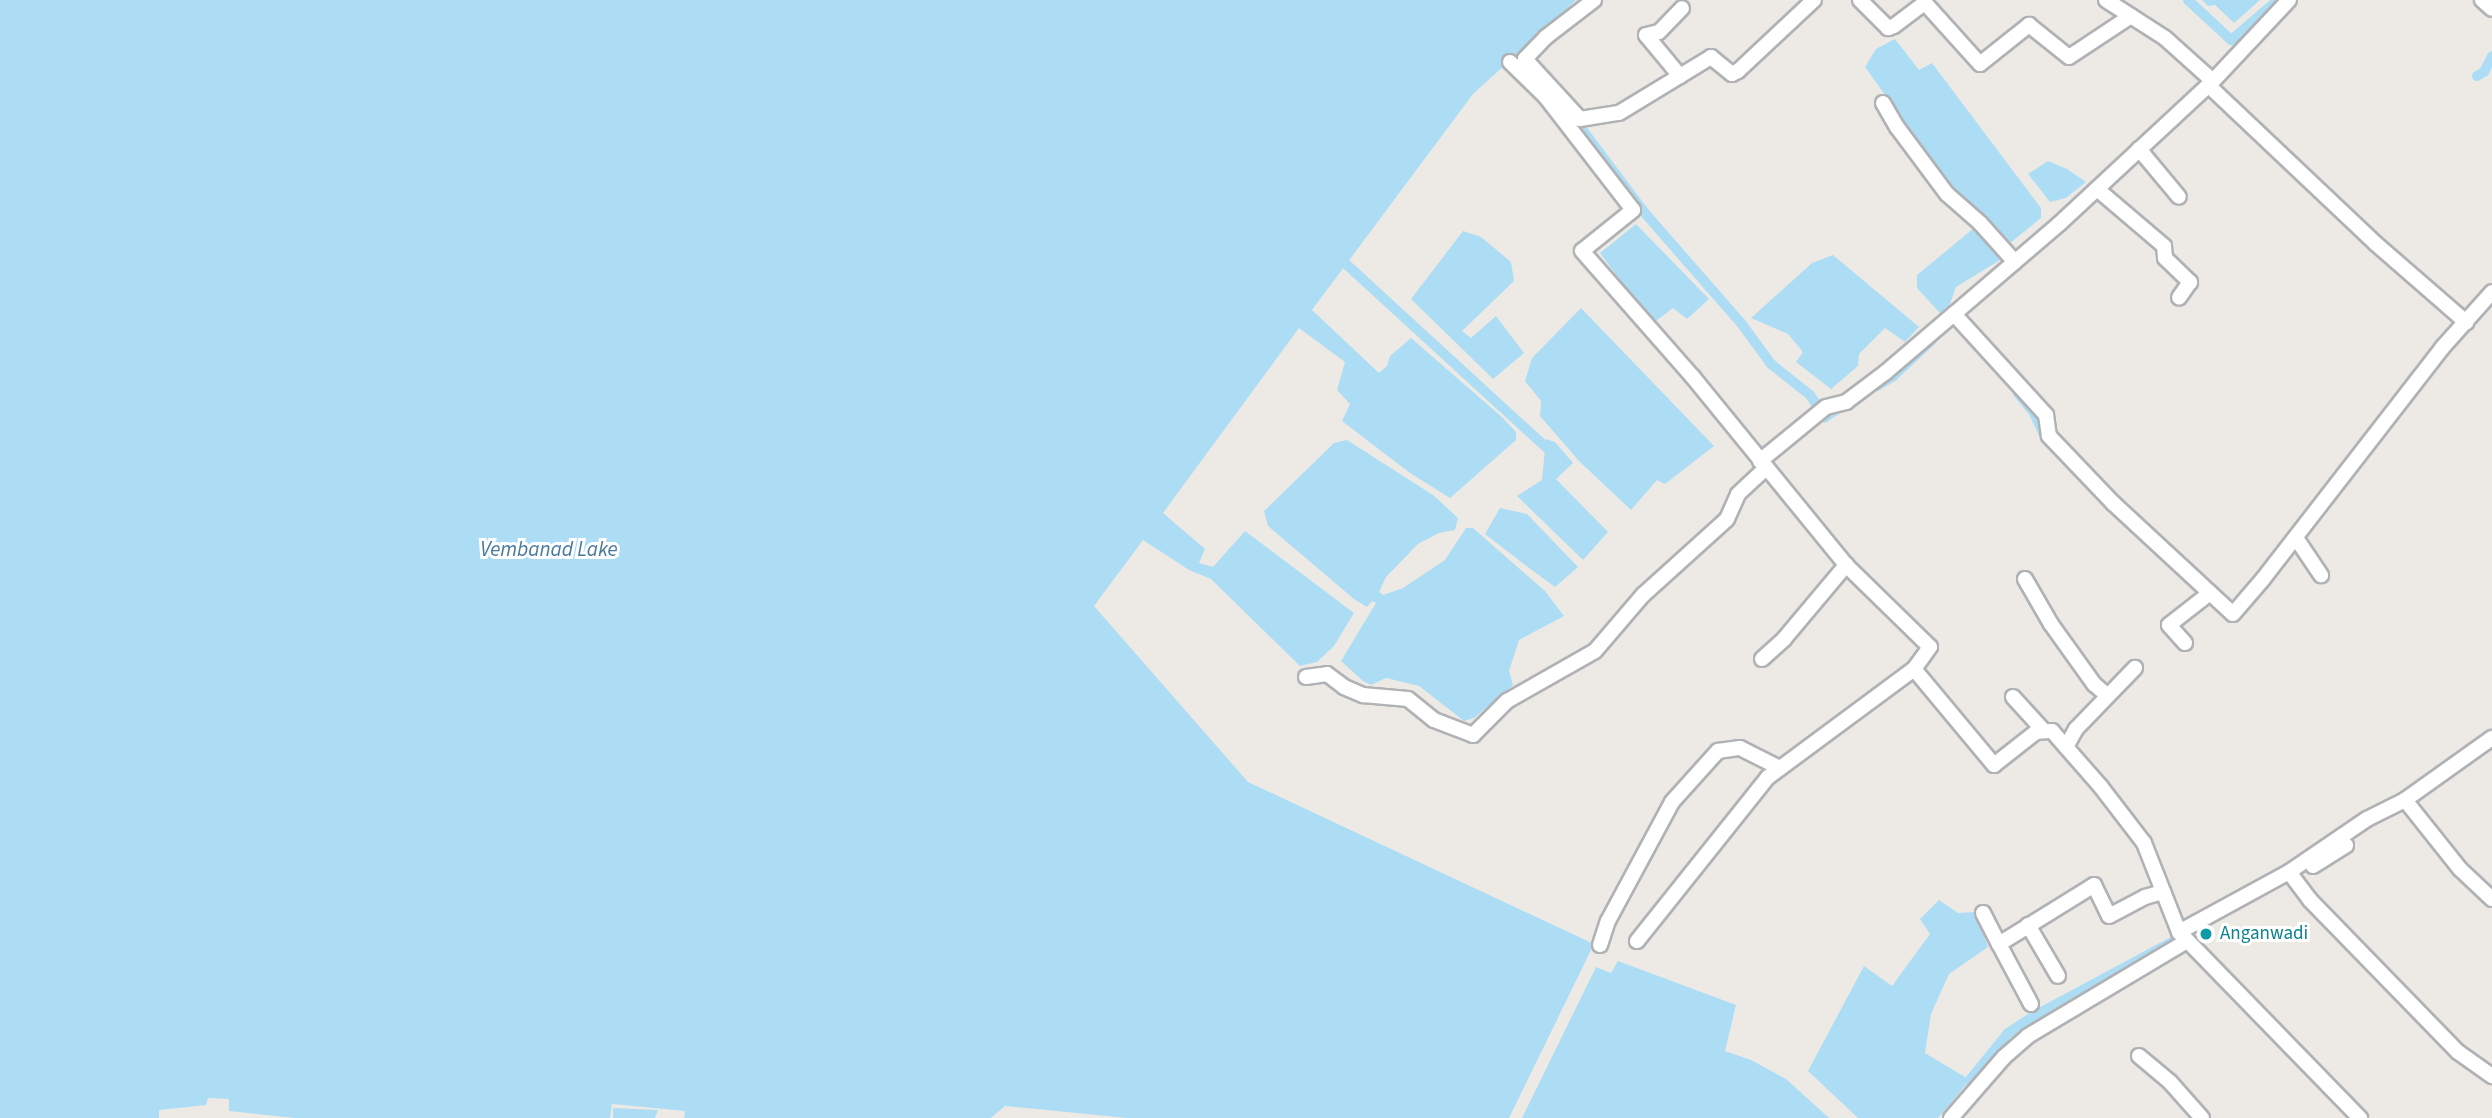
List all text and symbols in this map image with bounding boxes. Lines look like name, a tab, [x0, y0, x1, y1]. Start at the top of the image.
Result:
water label: Vembanad Lake	[480, 536, 618, 562]
place label: Anganwadi	[2220, 923, 2308, 945]
marker: Anganwadi	[2198, 926, 2214, 942]

